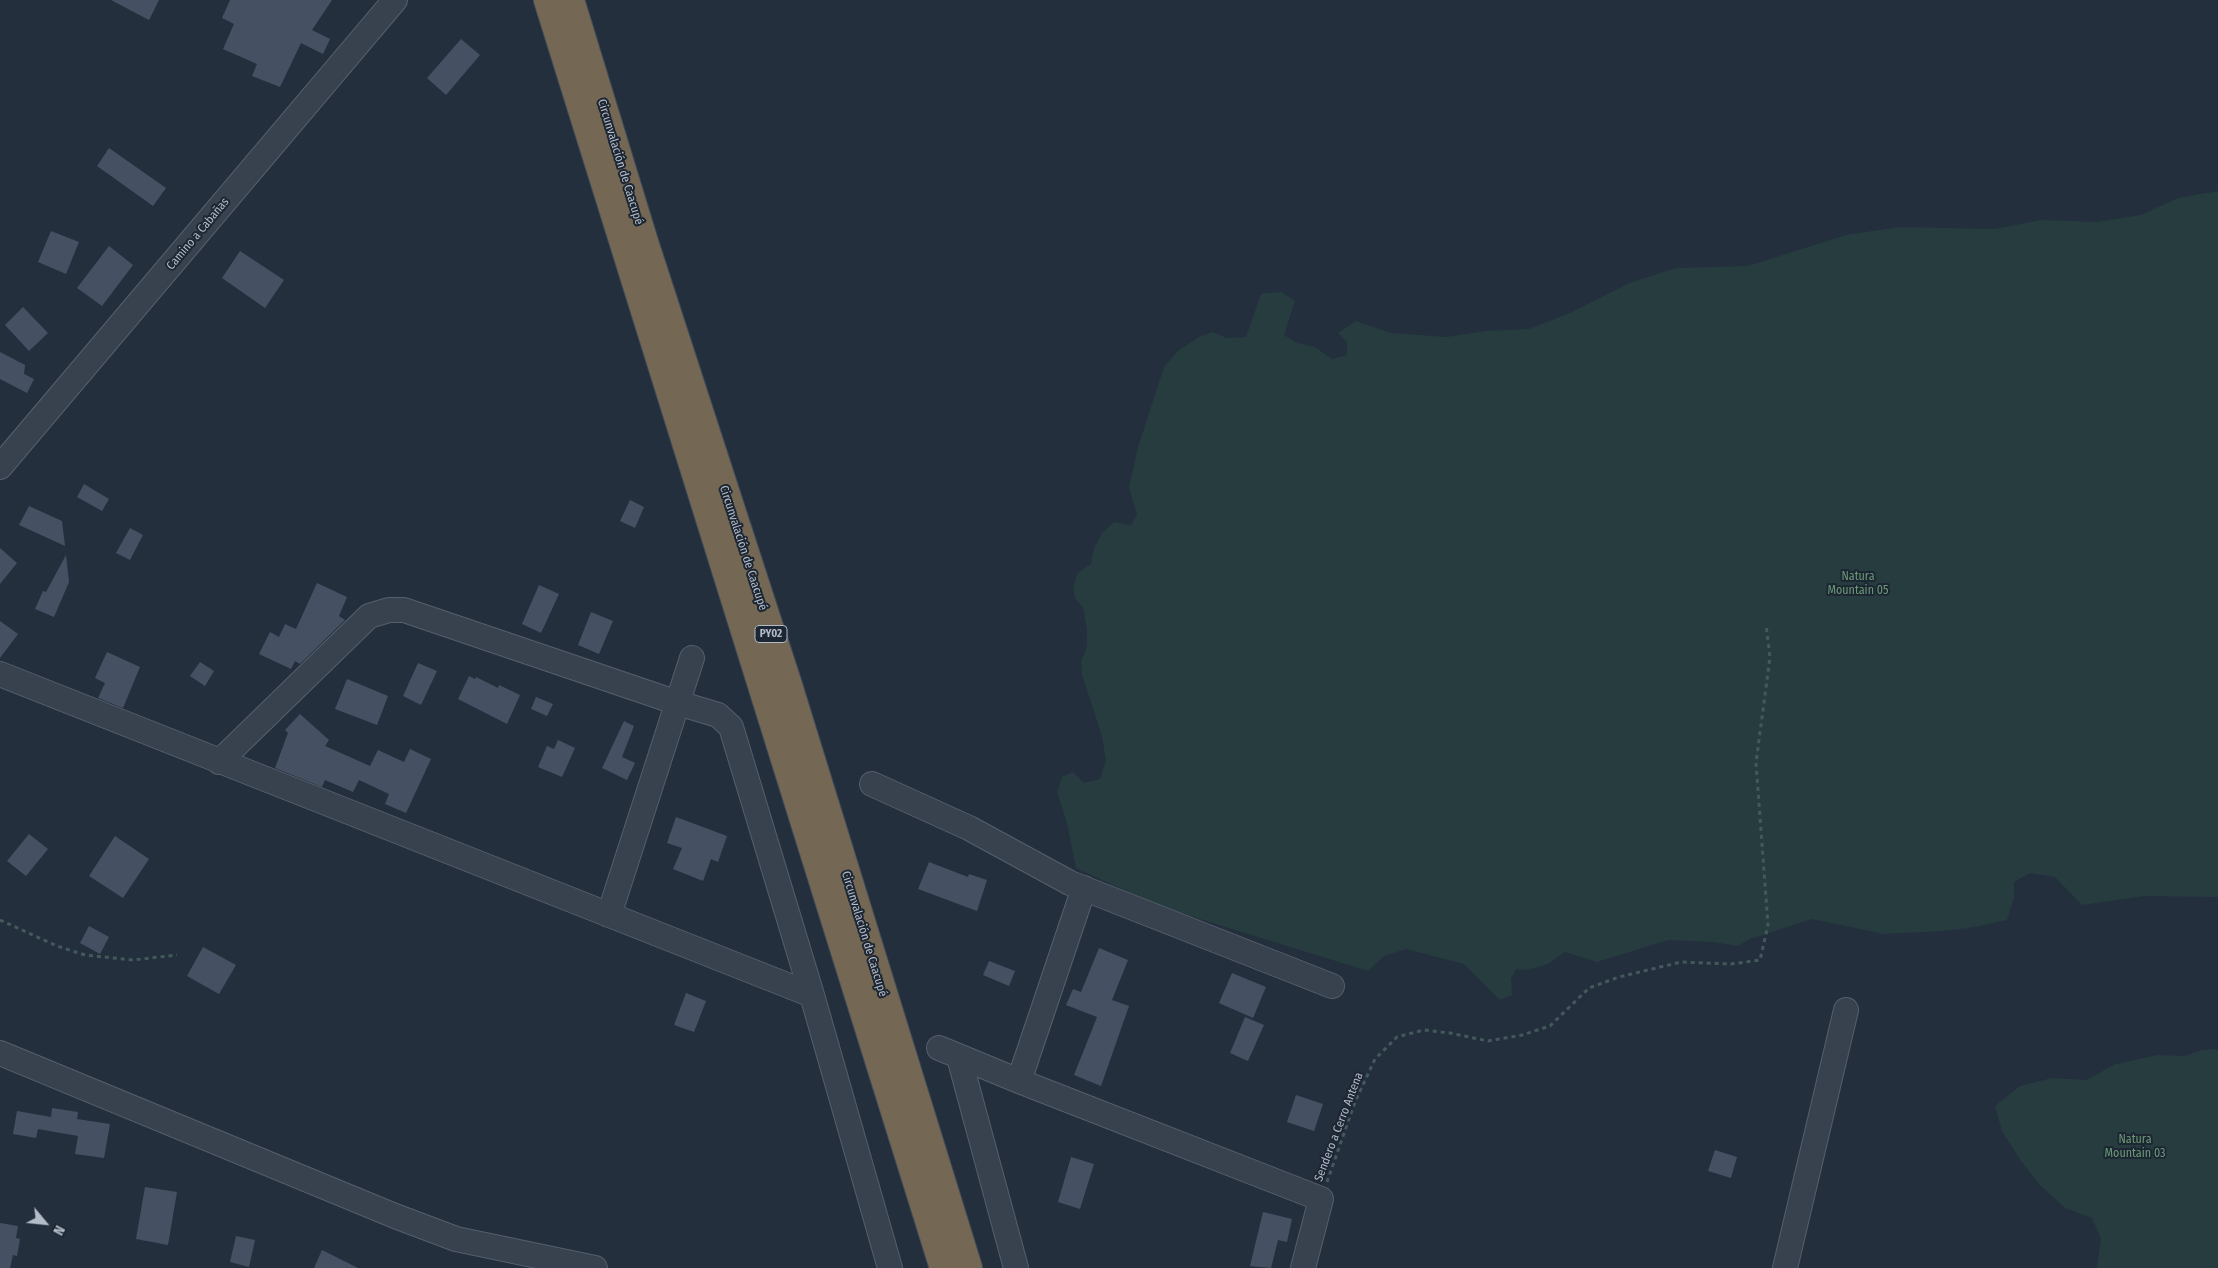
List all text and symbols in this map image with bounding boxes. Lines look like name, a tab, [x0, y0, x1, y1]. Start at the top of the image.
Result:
street label: Circunvalación de Caacupé	[594, 97, 646, 227]
street label: Camino a Cabañas	[164, 195, 232, 273]
street label: Circunvalación de Caacupé	[716, 484, 770, 612]
park label: Natura Mountain 05	[1827, 570, 1889, 598]
road number: PY02	[755, 626, 787, 642]
street label: Circunvalación de Caacupé	[838, 869, 890, 999]
street label: Sendero a Cerro Antena	[1312, 1070, 1366, 1184]
park label: Natura Mountain 03	[2105, 1133, 2165, 1161]
north arrow	[20, 1198, 70, 1248]
text: N	[49, 1223, 68, 1238]

